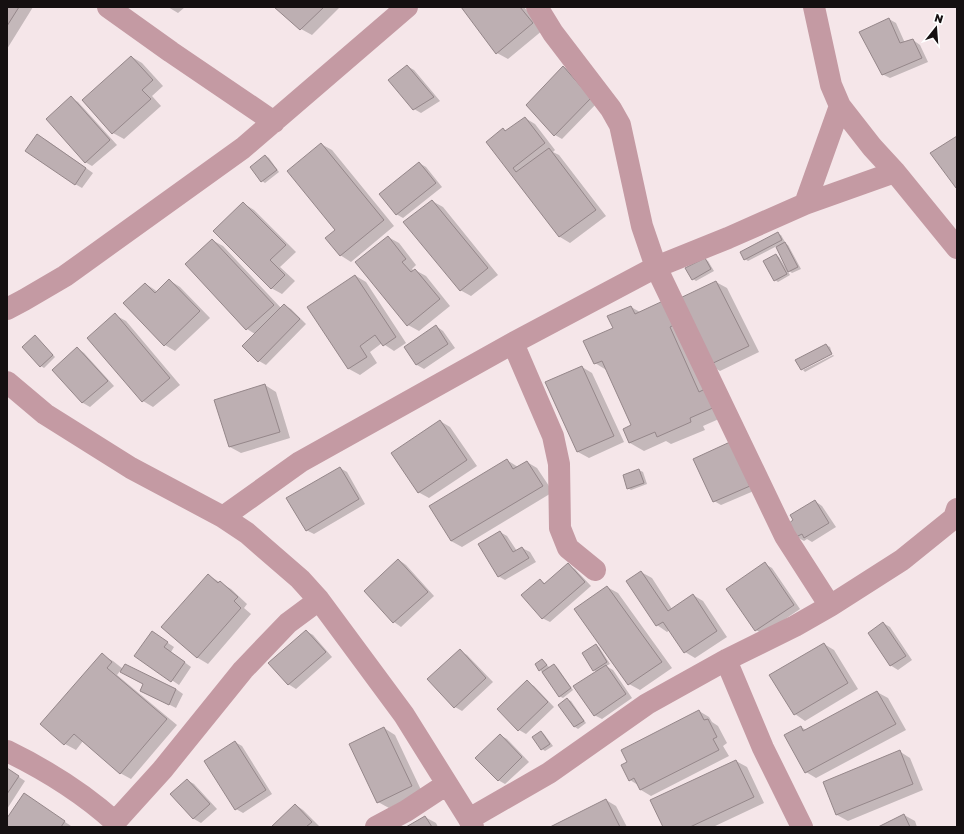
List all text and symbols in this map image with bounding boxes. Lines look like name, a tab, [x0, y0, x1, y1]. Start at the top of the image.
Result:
north arrow	[916, 8, 956, 48]
text: N	[933, 11, 945, 25]

